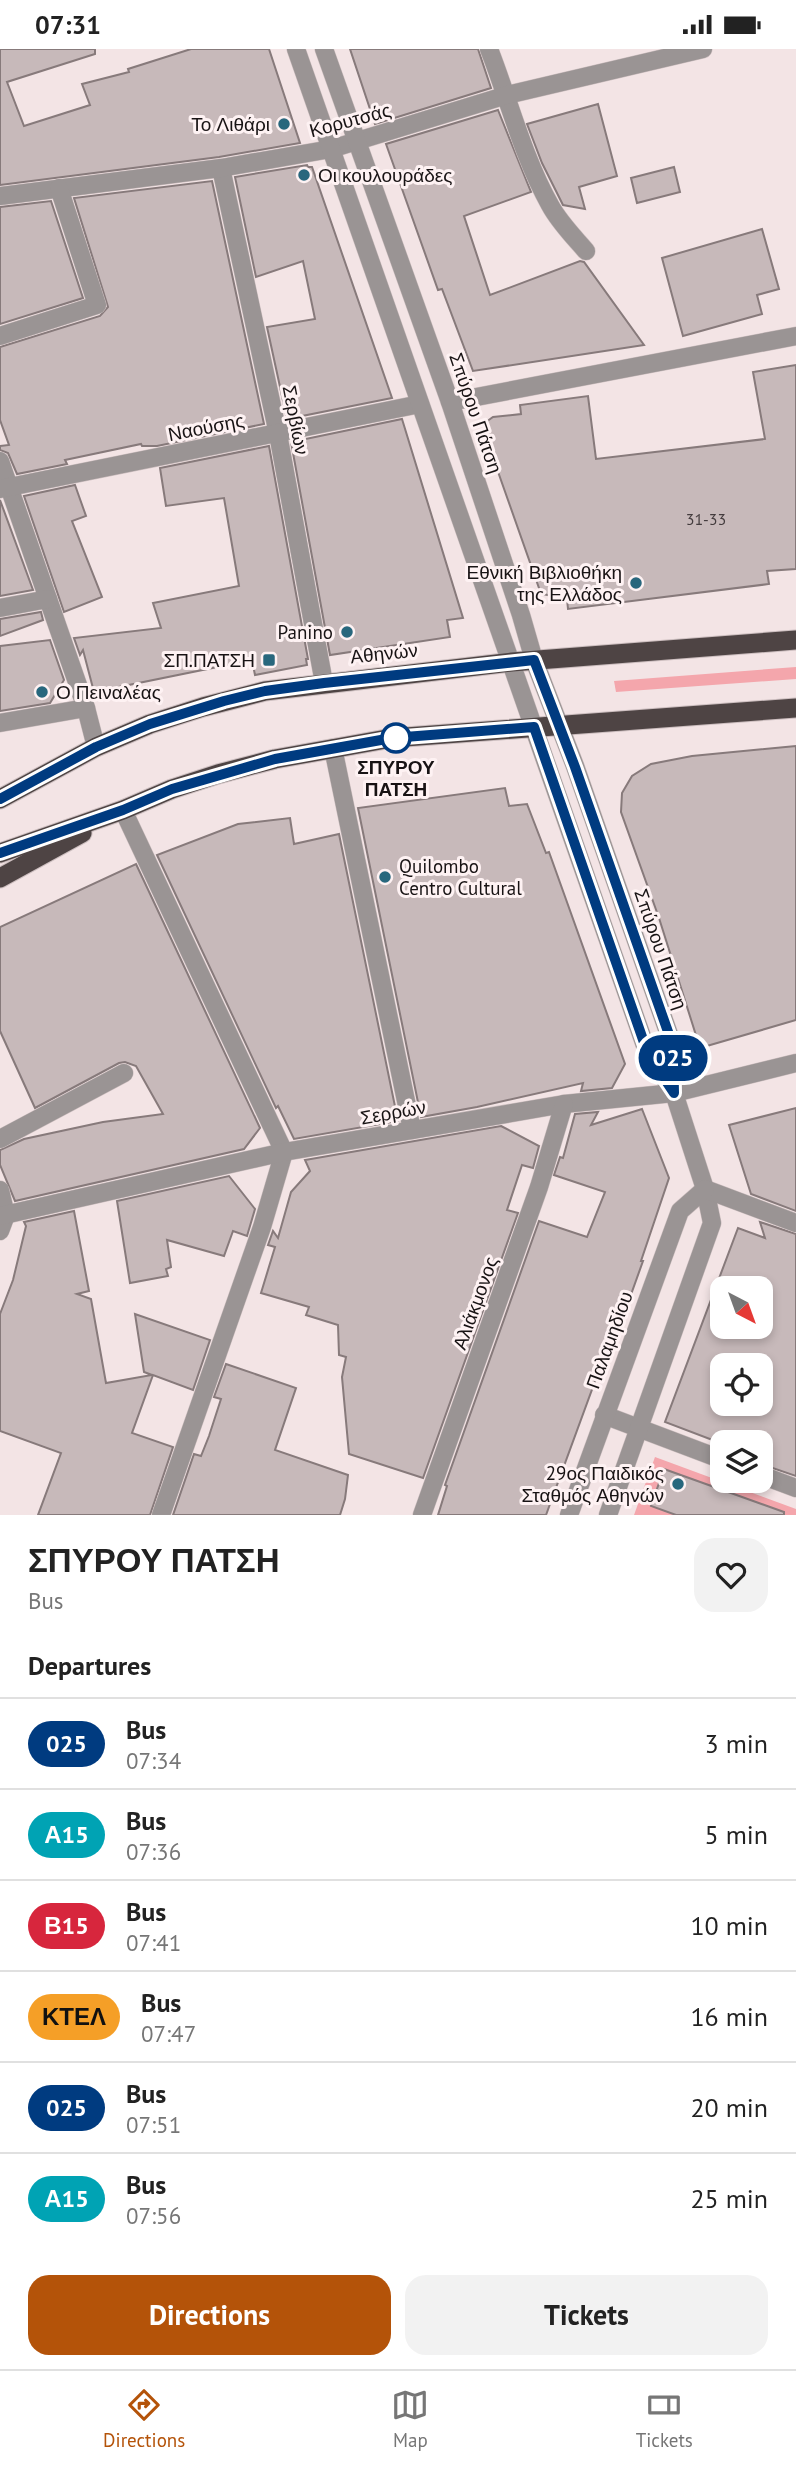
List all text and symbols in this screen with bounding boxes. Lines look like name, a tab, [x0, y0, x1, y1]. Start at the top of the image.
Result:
text: 07:31	[35, 8, 101, 41]
street label: Κορυτσάς	[307, 98, 393, 142]
place label: Το Λιθάρι	[191, 112, 270, 136]
marker: Το Λιθάρι	[276, 116, 292, 132]
place label: Οι κουλουράδες	[318, 163, 452, 187]
marker: Οι κουλουράδες	[296, 167, 312, 183]
street label: Σπύρου Πάτση	[444, 350, 508, 476]
street label: Σερβίων	[277, 383, 315, 457]
street label: Ναούσης	[166, 408, 246, 446]
house number: 31-33	[686, 509, 726, 529]
place label: Εθνική Βιβλιοθήκη της Ελλάδος	[467, 560, 622, 606]
marker: Εθνική Βιβλιοθήκη της Ελλάδος	[628, 575, 644, 591]
place label: Panino	[278, 620, 333, 644]
marker: Panino	[339, 624, 355, 640]
street label: Αθηνών	[349, 638, 419, 668]
place label: ΣΠ.ΠΑΤΣΗ	[163, 648, 255, 672]
marker: ΣΠ.ΠΑΤΣΗ	[261, 652, 277, 668]
place label: Ο Πειναλέας	[56, 680, 161, 704]
marker: Ο Πειναλέας	[34, 684, 50, 700]
marker: ΣΠΥΡΟΥ ΠΑΤΣΗ	[381, 723, 411, 753]
place label: ΣΠΥΡΟΥ ΠΑΤΣΗ	[357, 755, 435, 801]
place label: Quilombo Centro Cultural	[399, 854, 522, 900]
marker: Quilombo Centro Cultural	[377, 869, 393, 885]
street label: Σπύρου Πάτση	[629, 886, 693, 1012]
line badge: 025	[633, 1035, 713, 1081]
text: 025	[653, 1042, 693, 1073]
street label: Σερρών	[358, 1094, 428, 1130]
street label: Αλιάκμονος	[447, 1253, 503, 1353]
north arrow	[710, 1276, 774, 1339]
map controls	[710, 1276, 773, 1493]
street label: Παλαμηδίου	[580, 1288, 638, 1392]
button: locate	[710, 1353, 773, 1416]
button: layers	[710, 1430, 773, 1493]
place label: 29ος Παιδικός Σταθμός Αθηνών	[521, 1461, 664, 1507]
marker: 29ος Παιδικός Σταθμός Αθηνών	[670, 1476, 686, 1492]
text: ΣΠΥΡΟΥ ΠΑΤΣΗ	[28, 1538, 279, 1581]
button: heart	[694, 1538, 768, 1612]
text: Bus	[28, 1586, 64, 1615]
text: Departures	[28, 1649, 151, 1682]
text: Bus	[126, 1713, 166, 1746]
text: 3 min	[705, 1727, 768, 1760]
text: 025	[46, 1728, 87, 1759]
text: 07:34	[126, 1746, 181, 1775]
text: Bus	[126, 1804, 166, 1837]
text: 5 min	[705, 1818, 768, 1851]
text: Α15	[44, 1819, 89, 1850]
text: 07:36	[126, 1837, 181, 1866]
text: Bus	[126, 1895, 166, 1928]
text: 10 min	[690, 1909, 768, 1942]
text: Β15	[44, 1910, 89, 1941]
text: 07:41	[126, 1928, 181, 1957]
text: Bus	[141, 1986, 181, 2019]
text: 16 min	[690, 2000, 768, 2033]
text: ΚΤΕΛ	[42, 2001, 106, 2032]
text: 07:47	[141, 2019, 196, 2048]
text: Bus	[126, 2077, 166, 2110]
text: 20 min	[690, 2091, 768, 2124]
text: 025	[46, 2092, 87, 2123]
text: 07:51	[126, 2110, 181, 2139]
text: Bus	[126, 2168, 166, 2201]
text: 25 min	[690, 2182, 768, 2215]
text: Α15	[44, 2183, 89, 2214]
text: 07:56	[126, 2201, 181, 2230]
button: Directions	[28, 2275, 391, 2355]
button: Tickets	[405, 2275, 768, 2355]
tab: Directions	[103, 2386, 185, 2452]
tab: Map	[391, 2386, 429, 2452]
tab: Tickets	[636, 2386, 693, 2452]

